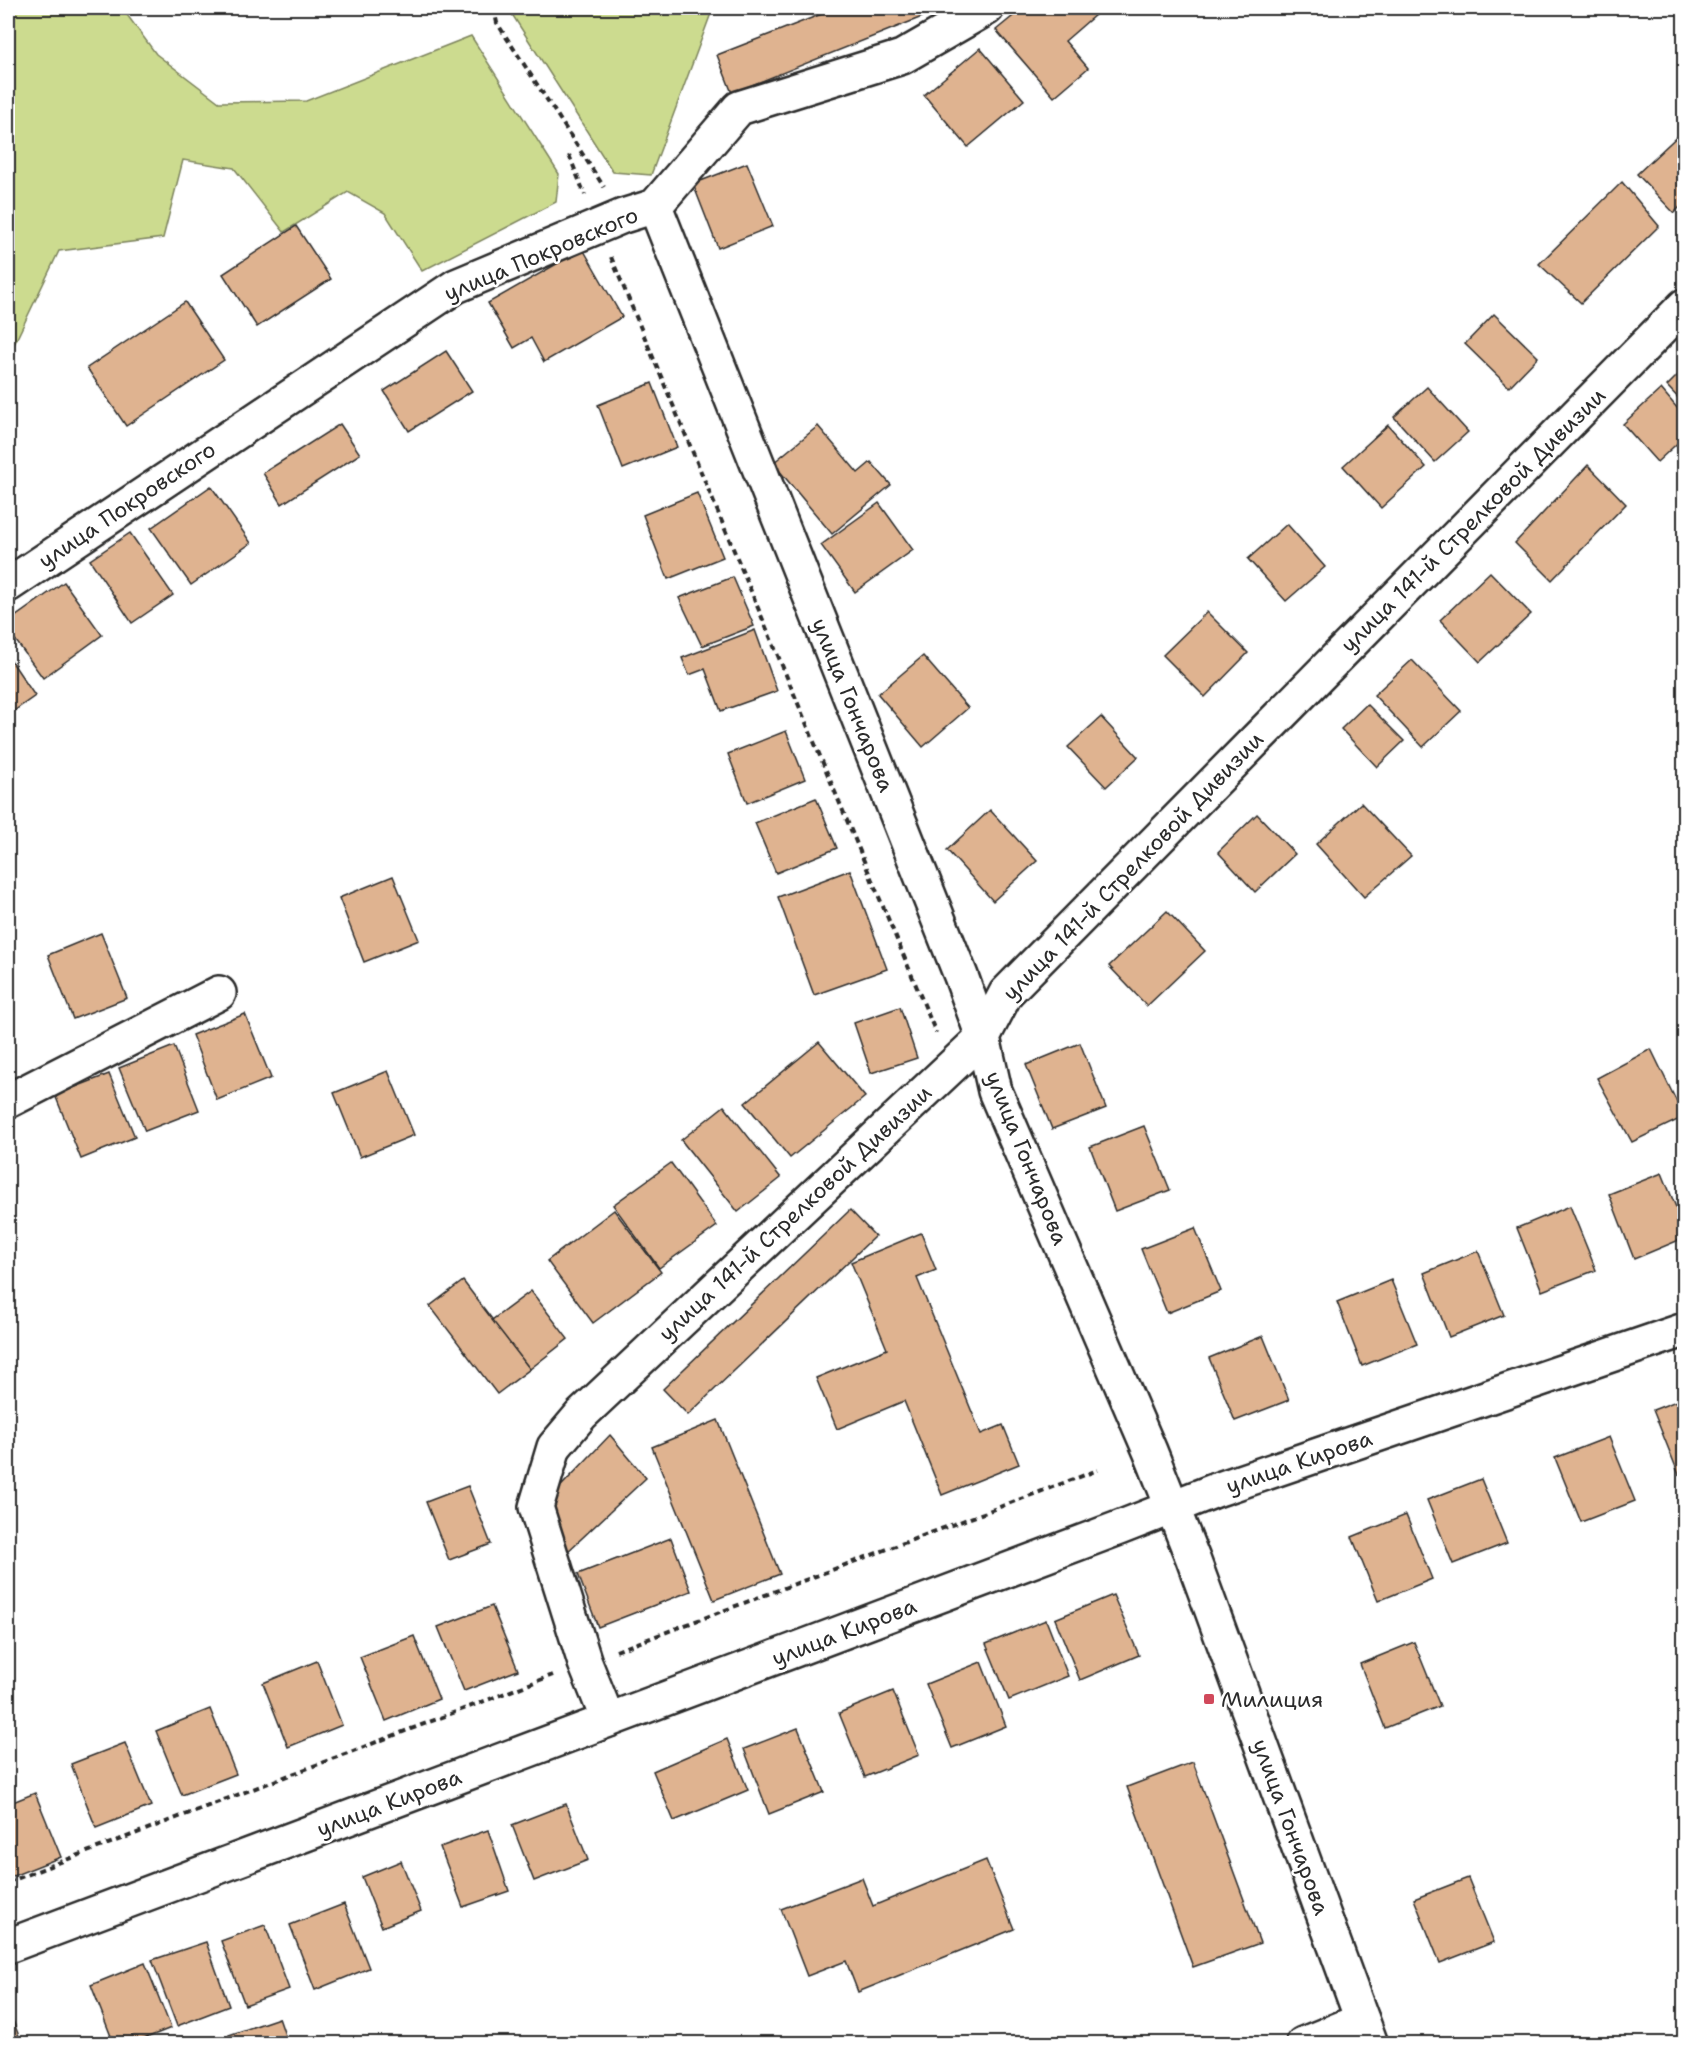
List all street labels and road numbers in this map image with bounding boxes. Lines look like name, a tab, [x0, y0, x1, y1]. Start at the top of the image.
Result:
street label: улица Покровского	[440, 200, 642, 308]
street label: улица 141-й Стрелковой Дивизии	[1334, 381, 1612, 659]
street label: улица Покровского	[33, 435, 221, 575]
street label: улица Гончарова	[805, 614, 901, 797]
street label: улица 141-й Стрелковой Дивизии	[996, 725, 1270, 1007]
street label: улица Гончарова	[979, 1067, 1075, 1250]
street label: улица 141-й Стрелковой Дивизии	[652, 1078, 938, 1348]
street label: улица Кирова	[1222, 1423, 1376, 1501]
street label: улица Кирова	[768, 1591, 921, 1673]
street label: улица Гончарова	[1246, 1735, 1336, 1919]
street label: улица Кирова	[313, 1762, 466, 1844]

